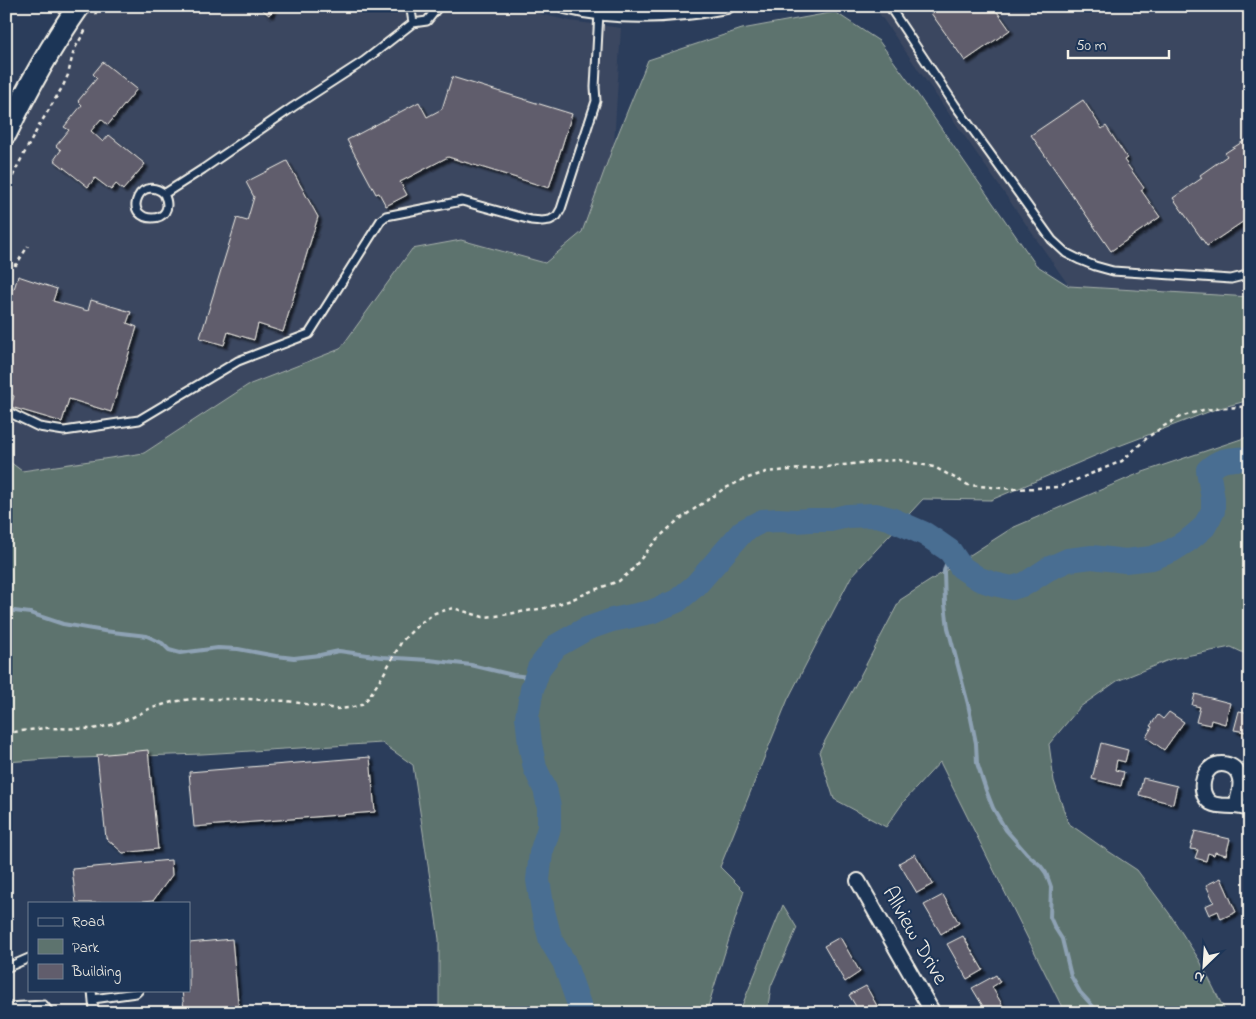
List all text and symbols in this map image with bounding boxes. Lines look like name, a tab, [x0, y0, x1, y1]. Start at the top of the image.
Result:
scale bar	[1068, 28, 1170, 60]
text: 50 m	[1076, 35, 1107, 57]
street label: Allview Drive	[873, 881, 955, 991]
legend	[28, 902, 190, 992]
text: Road	[72, 911, 105, 933]
text: Park	[72, 937, 100, 959]
north arrow	[1178, 942, 1228, 992]
text: Building	[71, 961, 121, 984]
text: N	[1190, 965, 1208, 988]

